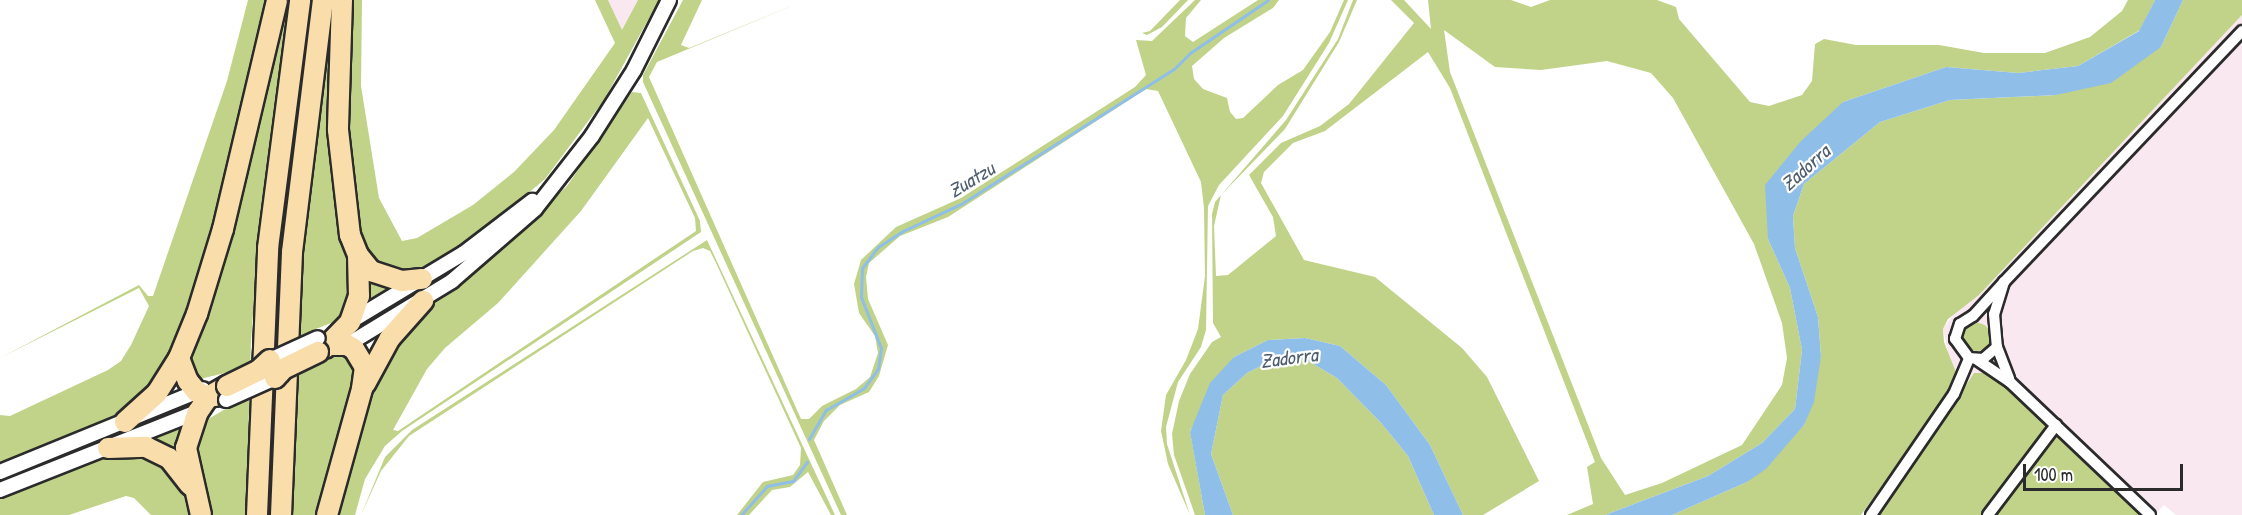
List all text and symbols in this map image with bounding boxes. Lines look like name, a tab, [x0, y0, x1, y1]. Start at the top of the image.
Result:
water label: Zadorra	[1776, 139, 1834, 195]
water label: Zuatzu	[944, 156, 998, 202]
water label: Zadorra	[1259, 342, 1319, 372]
scale bar	[2026, 452, 2186, 490]
text: 100 m	[2034, 462, 2073, 487]

